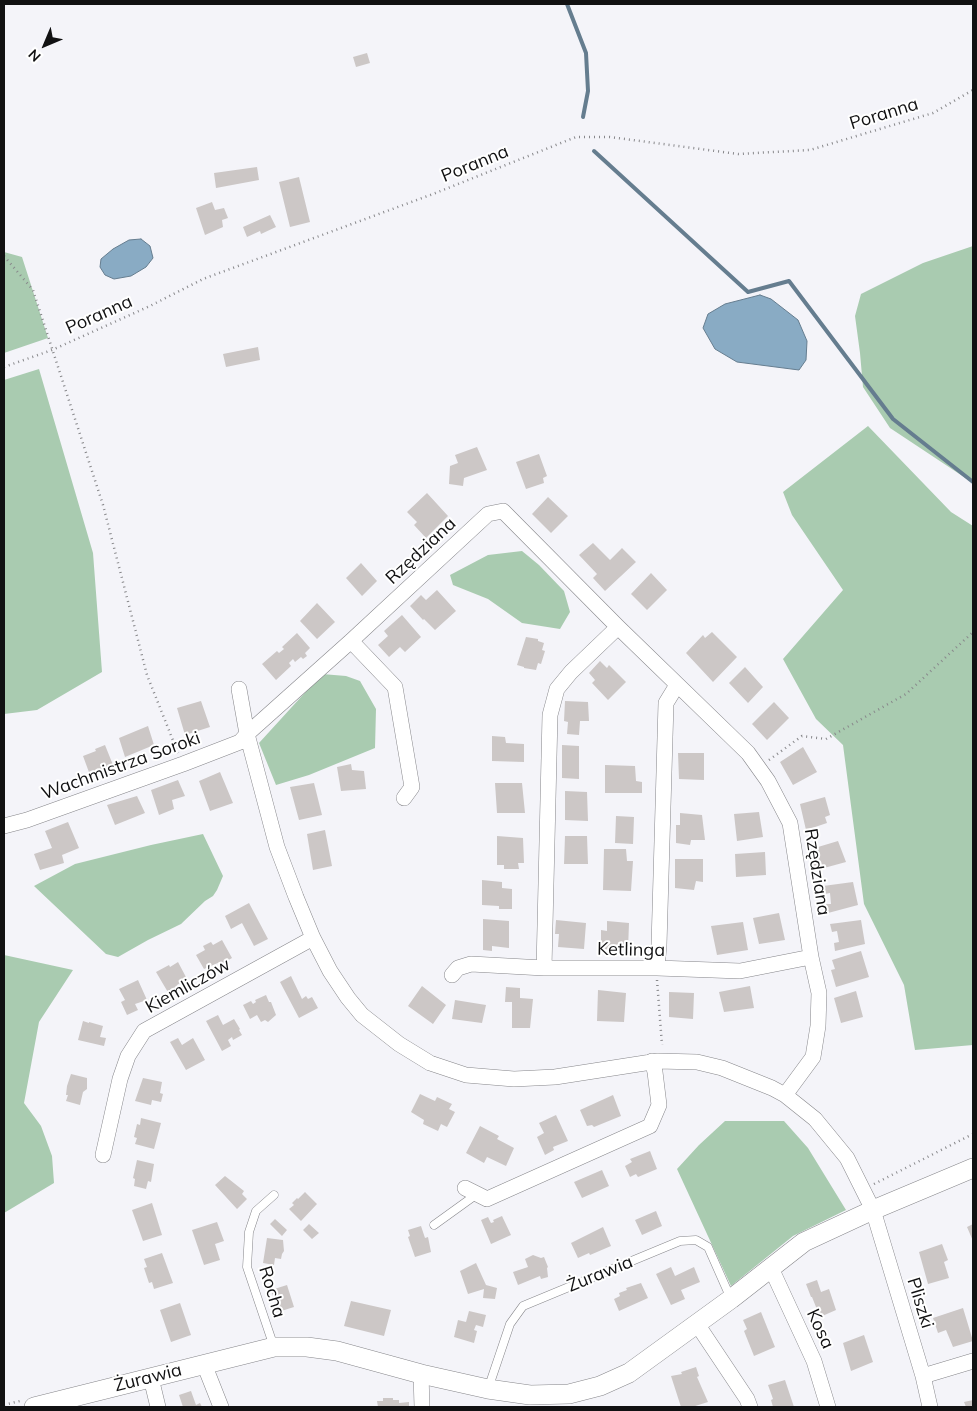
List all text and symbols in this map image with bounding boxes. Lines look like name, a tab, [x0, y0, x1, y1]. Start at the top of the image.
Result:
north arrow	[20, 20, 70, 70]
text: N	[24, 46, 45, 66]
street label: Poranna	[847, 93, 921, 135]
street label: Poranna	[438, 141, 512, 187]
street label: Poranna	[62, 291, 136, 339]
street label: Rzędziana	[381, 513, 461, 589]
street label: Wachmistrza Soroki	[39, 727, 203, 805]
street label: Rzędziana	[799, 827, 835, 917]
street label: Ketlinga	[597, 939, 665, 961]
street label: Kiemliczów	[142, 954, 234, 1018]
street label: Żurawia	[564, 1251, 636, 1297]
street label: Rocha	[254, 1264, 290, 1320]
street label: Pliszki	[902, 1275, 938, 1331]
street label: Kosa	[802, 1306, 838, 1352]
street label: Żurawia	[112, 1359, 184, 1397]

